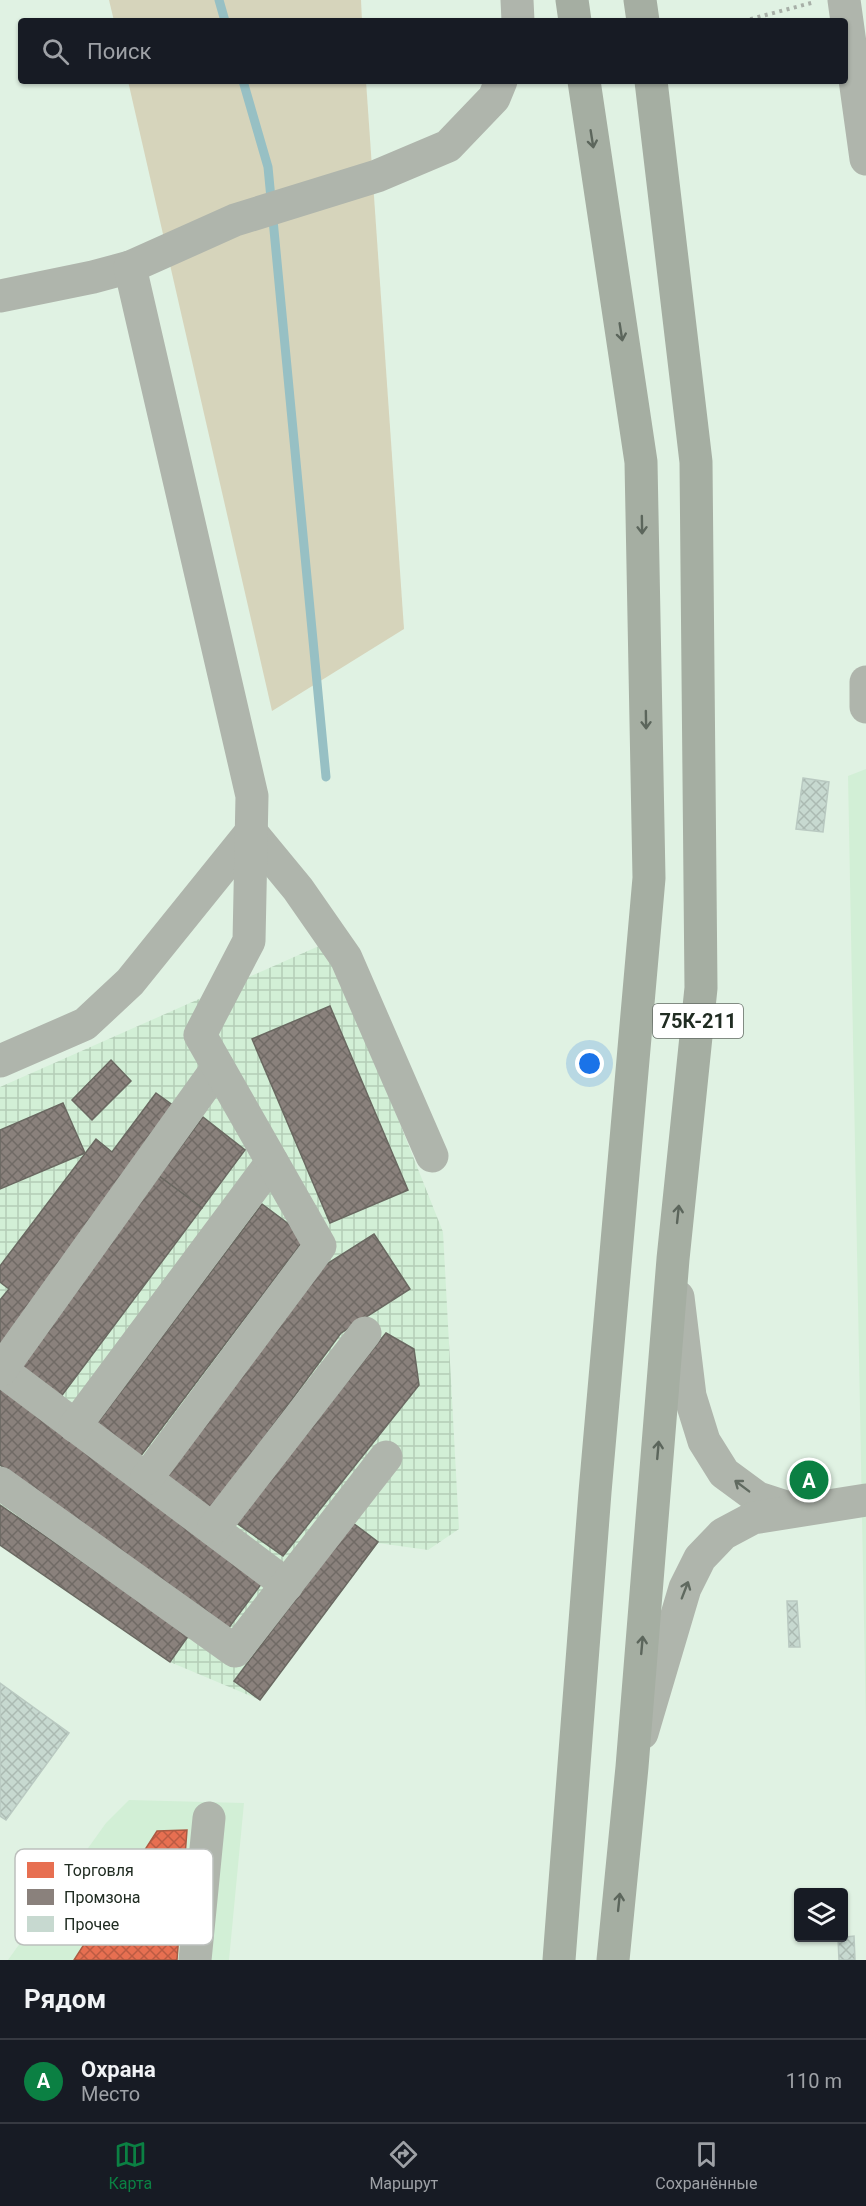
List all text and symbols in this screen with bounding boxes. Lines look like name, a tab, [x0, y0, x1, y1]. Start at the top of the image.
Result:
search box	[18, 18, 848, 84]
icon: search	[39, 35, 72, 68]
text: Поиск	[87, 39, 151, 64]
one-way arrow	[587, 128, 598, 148]
one-way arrow	[616, 321, 627, 341]
one-way arrow	[636, 515, 648, 535]
one-way arrow	[640, 710, 652, 730]
road number: 75К-211	[653, 1004, 743, 1038]
your location	[575, 1049, 604, 1078]
one-way arrow	[673, 1205, 684, 1225]
one-way arrow	[653, 1441, 664, 1461]
pin: A	[790, 1458, 828, 1502]
one-way arrow	[734, 1480, 750, 1493]
one-way arrow	[680, 1581, 691, 1600]
one-way arrow	[637, 1635, 648, 1655]
legend	[15, 1849, 213, 1945]
text: Торговля	[64, 1861, 134, 1880]
text: Промзона	[64, 1888, 141, 1907]
map controls	[794, 1888, 848, 1942]
button: layers	[794, 1888, 848, 1942]
one-way arrow	[614, 1892, 625, 1912]
text: Прочее	[64, 1915, 119, 1934]
text: Рядом	[24, 1984, 106, 2014]
text: Охрана	[81, 2057, 156, 2082]
text: A	[37, 2069, 50, 2093]
text: 110 m	[786, 2069, 842, 2093]
text: Место	[81, 2082, 140, 2106]
tab: Карта	[109, 2138, 152, 2193]
tab: Маршрут	[369, 2138, 438, 2193]
tab: Сохранённые	[655, 2138, 757, 2193]

